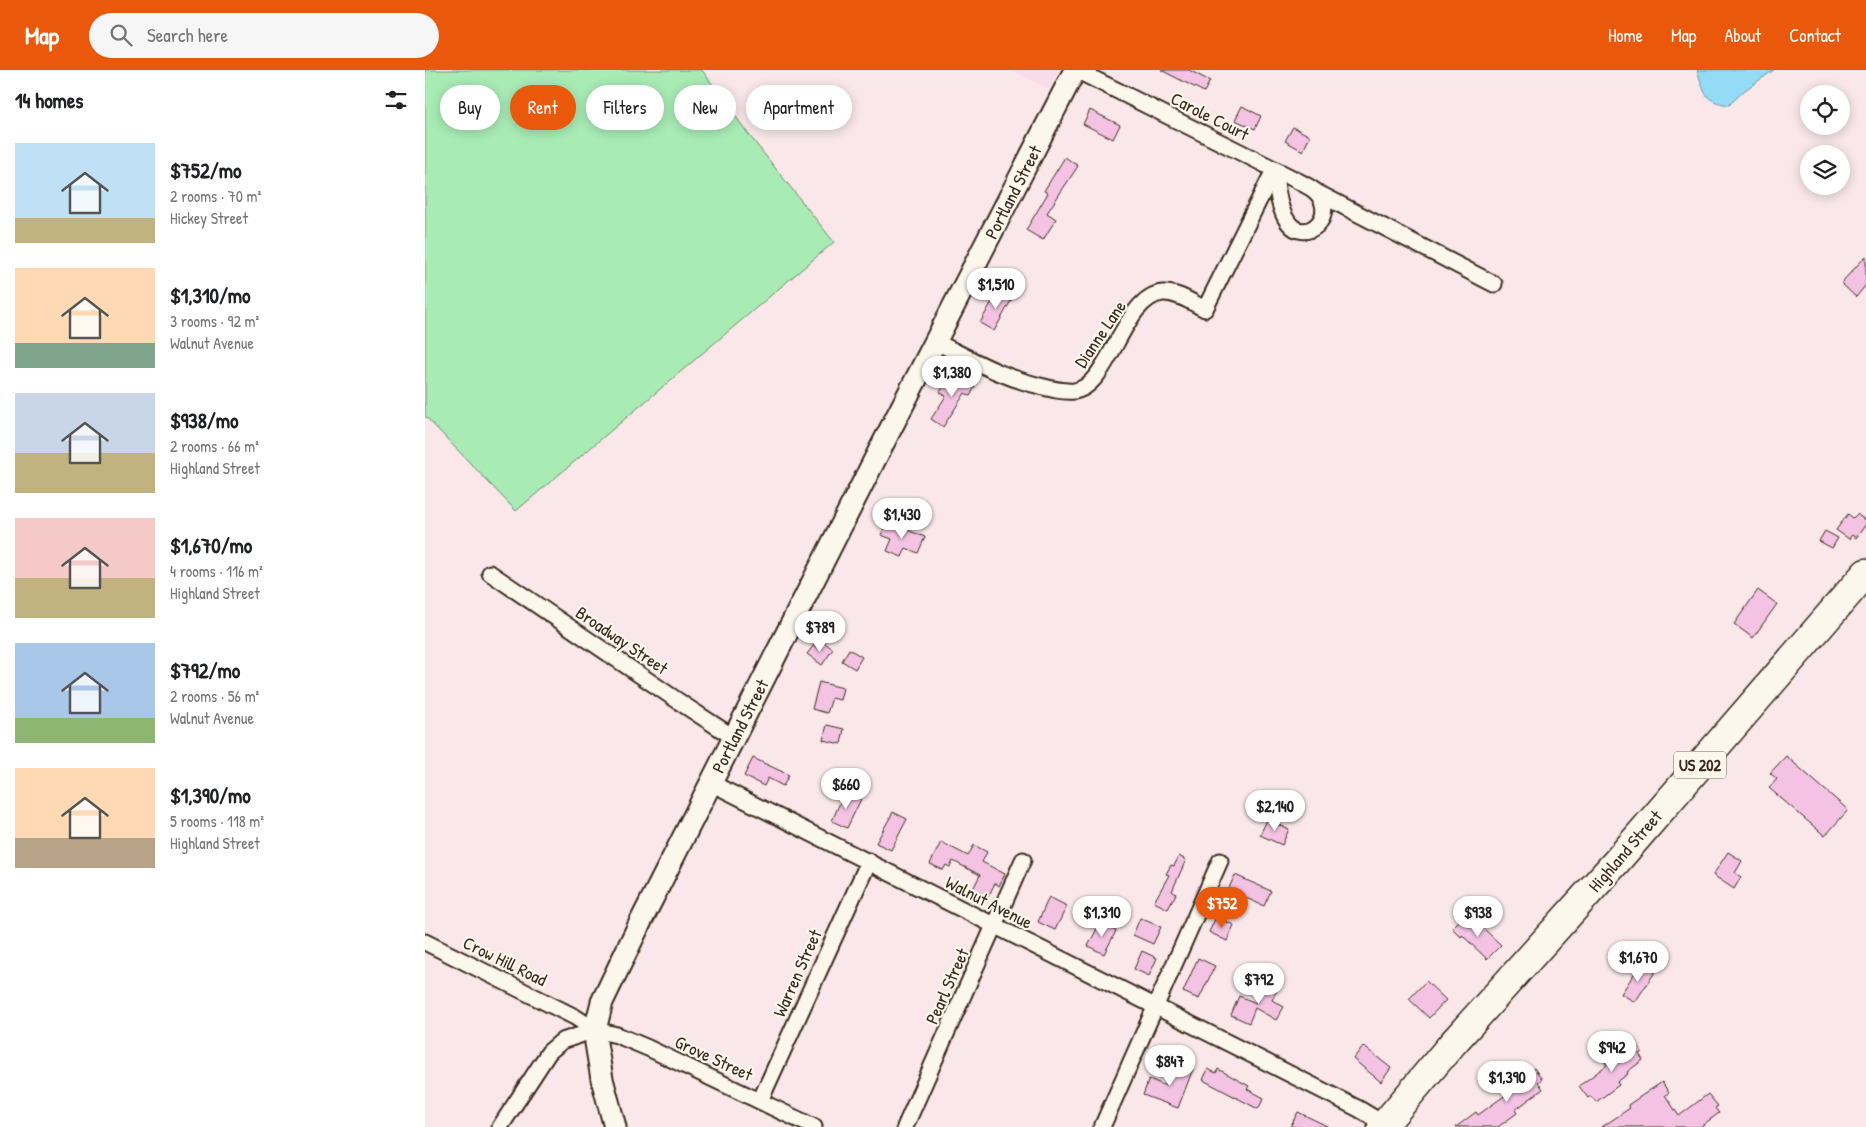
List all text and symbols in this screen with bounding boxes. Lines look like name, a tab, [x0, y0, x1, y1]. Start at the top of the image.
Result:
search box	[89, 13, 439, 58]
text: Map	[25, 19, 59, 51]
icon: search	[107, 21, 135, 49]
text: Search here	[147, 22, 228, 48]
text: Home	[1608, 23, 1643, 48]
text: Map	[1671, 23, 1696, 48]
text: About	[1724, 23, 1761, 48]
text: Contact	[1789, 23, 1841, 48]
chip: Buy	[440, 85, 500, 130]
chip: Rent	[510, 85, 576, 130]
chip: Filters	[586, 85, 664, 130]
chip: New	[674, 85, 736, 130]
chip: Apartment	[746, 85, 852, 130]
map controls	[1800, 85, 1850, 195]
button: locate	[1800, 85, 1850, 135]
text: 14 homes	[15, 86, 83, 115]
icon: filters	[382, 86, 410, 114]
street label: Carole Court	[1167, 86, 1254, 147]
street label: Portland Street	[979, 140, 1048, 243]
button: layers	[1800, 145, 1850, 195]
text: $752/mo	[170, 156, 241, 185]
icon: home	[55, 163, 115, 223]
text: 2 rooms · 70 m²	[170, 185, 261, 207]
text: Hickey Street	[170, 207, 248, 229]
pin: $1,510	[955, 268, 1037, 310]
text: $1,510	[978, 273, 1014, 295]
text: $1,310/mo	[170, 281, 251, 310]
icon: home	[55, 288, 115, 348]
street label: Dianne Lane	[1068, 295, 1132, 373]
text: 3 rooms · 92 m²	[170, 310, 259, 332]
text: Walnut Avenue	[170, 332, 254, 354]
pin: $1,380	[911, 356, 993, 398]
text: $1,380	[933, 361, 971, 383]
text: $938/mo	[170, 406, 238, 435]
icon: home	[55, 413, 115, 473]
text: 2 rooms · 66 m²	[170, 435, 259, 457]
text: Highland Street	[170, 457, 260, 479]
pin: $1,430	[861, 498, 943, 540]
text: $1,430	[883, 503, 921, 525]
text: $1,670/mo	[170, 531, 252, 560]
icon: home	[55, 538, 115, 598]
text: 4 rooms · 116 m²	[170, 560, 263, 582]
text: Highland Street	[170, 582, 260, 604]
street label: Broadway Street	[571, 600, 674, 681]
pin: $789	[790, 610, 850, 653]
text: $789	[806, 616, 834, 638]
text: $792/mo	[170, 656, 240, 685]
icon: home	[55, 663, 115, 723]
street label: Portland Street	[706, 674, 775, 777]
text: 2 rooms · 56 m²	[170, 685, 259, 707]
text: Walnut Avenue	[170, 707, 254, 729]
road number: US 202	[1674, 752, 1726, 778]
pin: $660	[816, 768, 876, 810]
text: $660	[832, 773, 860, 795]
text: $1,390/mo	[170, 781, 251, 810]
icon: home	[55, 788, 115, 848]
pin: $2,140	[1234, 790, 1316, 832]
text: $2,140	[1256, 795, 1294, 817]
street label: Highland Street	[1582, 804, 1668, 897]
text: 5 rooms · 118 m²	[170, 810, 264, 832]
text: Highland Street	[170, 832, 260, 854]
street label: Walnut Avenue	[941, 869, 1037, 935]
pin: $752	[1192, 886, 1252, 929]
text: $752	[1207, 892, 1237, 914]
pin: $1,310	[1061, 896, 1143, 938]
pin: $938	[1448, 896, 1508, 938]
text: $1,310	[1083, 901, 1121, 923]
text: $938	[1464, 901, 1492, 923]
street label: Warren Street	[767, 925, 828, 1021]
street label: Crow Hill Road	[459, 930, 551, 992]
pin: $1,670	[1597, 940, 1679, 983]
street label: Pearl Street	[919, 943, 975, 1028]
text: $1,670	[1619, 946, 1657, 968]
pin: $792	[1229, 962, 1289, 1005]
text: $792	[1244, 968, 1274, 990]
street label: Grove Street	[671, 1029, 758, 1087]
pin: $942	[1582, 1030, 1642, 1073]
text: $942	[1598, 1036, 1626, 1058]
pin: $847	[1140, 1044, 1200, 1087]
text: $847	[1156, 1050, 1184, 1072]
pin: $1,390	[1466, 1060, 1548, 1103]
text: $1,390	[1488, 1066, 1526, 1088]

